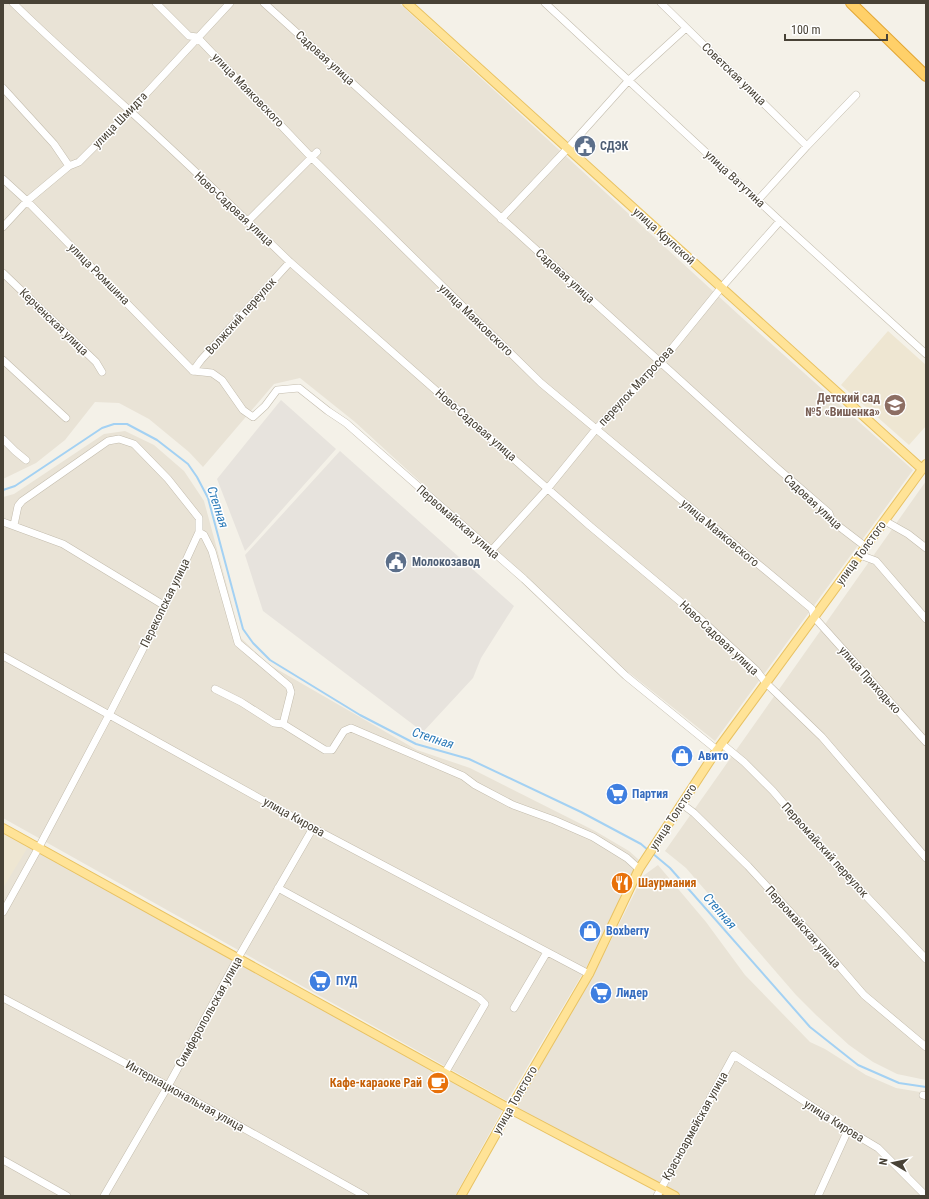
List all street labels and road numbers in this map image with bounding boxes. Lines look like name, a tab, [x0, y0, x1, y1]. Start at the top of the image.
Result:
street label: Садовая улица	[293, 28, 358, 88]
street label: Советская улица	[699, 40, 769, 108]
street label: улица Маяковского	[209, 50, 287, 130]
street label: улица Шмидта	[90, 89, 150, 151]
street label: улица Ватутина	[702, 148, 768, 211]
street label: Ново-Садовая улица	[192, 169, 277, 249]
street label: улица Крупской	[630, 204, 698, 268]
street label: улица Рюмшина	[65, 240, 133, 308]
street label: Садовая улица	[533, 246, 598, 306]
street label: Волжский переулок	[203, 275, 279, 357]
street label: улица Маяковского	[436, 281, 516, 359]
street label: Керченская улица	[17, 286, 91, 359]
street label: переулок Матросова	[596, 343, 677, 429]
street label: Ново-Садовая улица	[433, 386, 520, 464]
street label: Садовая улица	[781, 472, 845, 533]
street label: Первомайская улица	[414, 482, 503, 562]
street label: улица Маяковского	[678, 496, 762, 570]
street label: улица Толстого	[833, 518, 889, 588]
street label: Перекопская улица	[137, 556, 193, 650]
street label: Ново-Садовая улица	[677, 598, 762, 678]
street label: улица Приходько	[836, 643, 904, 717]
street label: улица Толстого	[646, 781, 700, 853]
street label: улица Кирова	[261, 794, 327, 840]
street label: Первомайский переулок	[779, 800, 871, 900]
street label: Первомайская улица	[763, 883, 844, 971]
street label: Симферопольская улица	[173, 954, 245, 1070]
street label: Интернациональная улица	[123, 1058, 247, 1135]
street label: улица Толстого	[490, 1064, 540, 1136]
street label: Красноармейская улица	[659, 1069, 731, 1183]
street label: улица Кирова	[801, 1097, 867, 1145]

